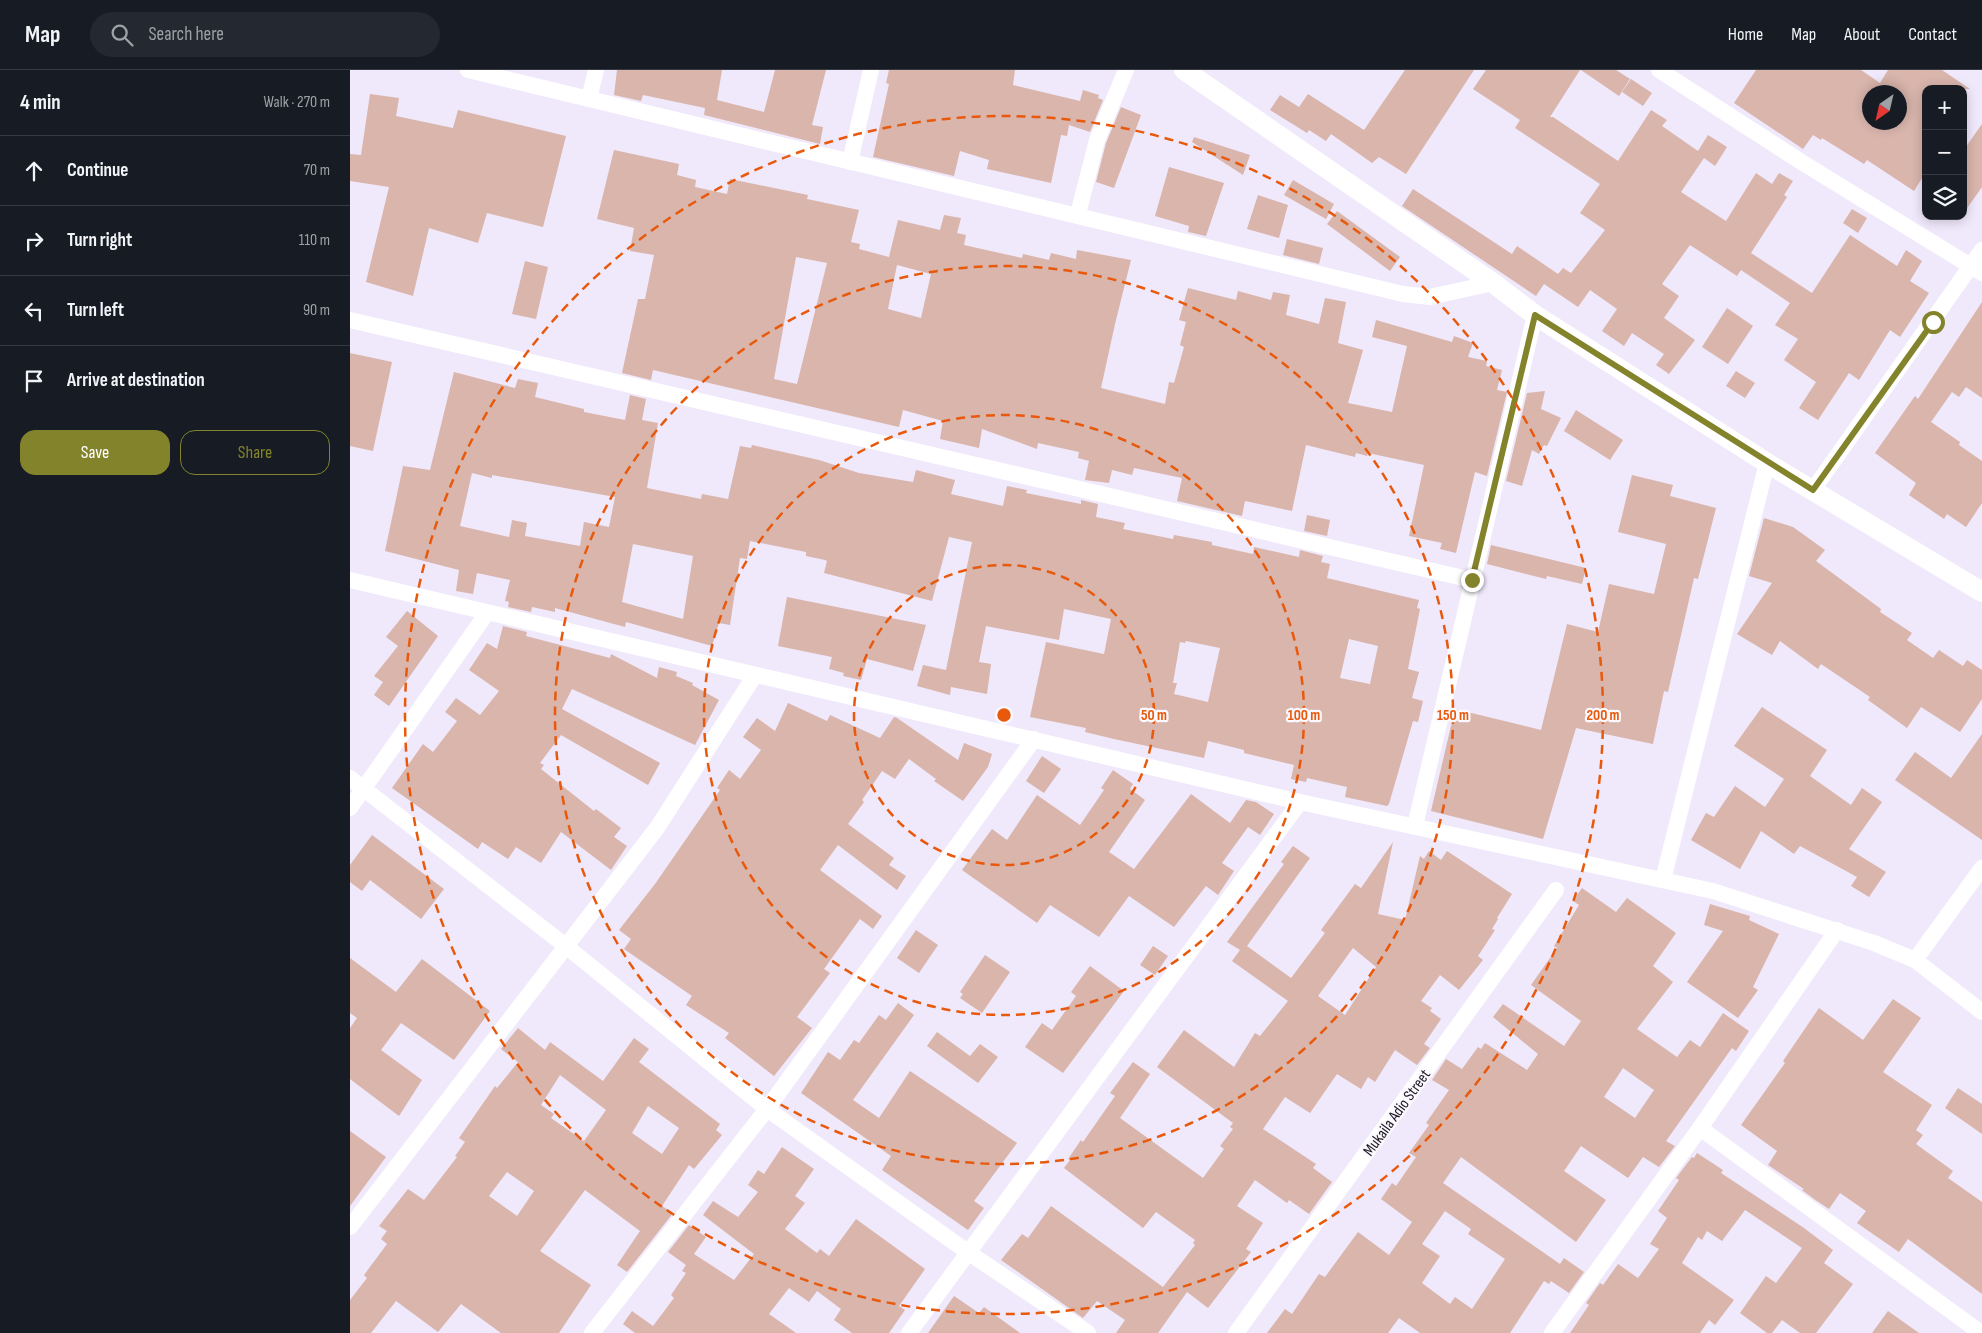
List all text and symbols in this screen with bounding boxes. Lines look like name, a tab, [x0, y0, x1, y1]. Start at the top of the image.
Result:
search box	[90, 12, 440, 57]
text: Map	[25, 20, 60, 49]
icon: search	[108, 21, 136, 49]
text: Search here	[148, 23, 224, 46]
text: Home	[1728, 24, 1763, 45]
text: Map	[1791, 24, 1816, 45]
text: About	[1844, 24, 1880, 45]
text: Contact	[1908, 24, 1957, 45]
north arrow	[1862, 85, 1907, 130]
map controls	[1922, 85, 1967, 220]
button: +	[1922, 85, 1967, 130]
text: 4 min	[20, 90, 61, 115]
text: Walk · 270 m	[264, 93, 330, 112]
button: −	[1922, 130, 1967, 175]
icon: ahead	[20, 157, 48, 185]
text: Continue	[67, 159, 128, 182]
text: 70 m	[304, 161, 330, 180]
button: layers	[1922, 175, 1967, 220]
icon: right	[20, 227, 48, 255]
text: Turn right	[67, 229, 132, 252]
text: 110 m	[299, 231, 330, 250]
icon: left	[20, 297, 48, 325]
text: Turn left	[67, 299, 124, 322]
text: 90 m	[303, 301, 330, 320]
route start	[1922, 311, 1945, 334]
icon: arrive	[20, 367, 48, 395]
text: Arrive at destination	[67, 369, 205, 392]
button: Save	[20, 430, 170, 475]
button: Share	[180, 430, 330, 475]
route end	[1461, 569, 1484, 592]
centre of rings	[995, 706, 1013, 724]
text: 50 m	[1141, 706, 1167, 725]
text: 100 m	[1288, 706, 1320, 725]
text: 150 m	[1437, 706, 1469, 725]
text: 200 m	[1586, 706, 1620, 725]
street label: Mukaila Adio Street	[1359, 1066, 1435, 1160]

